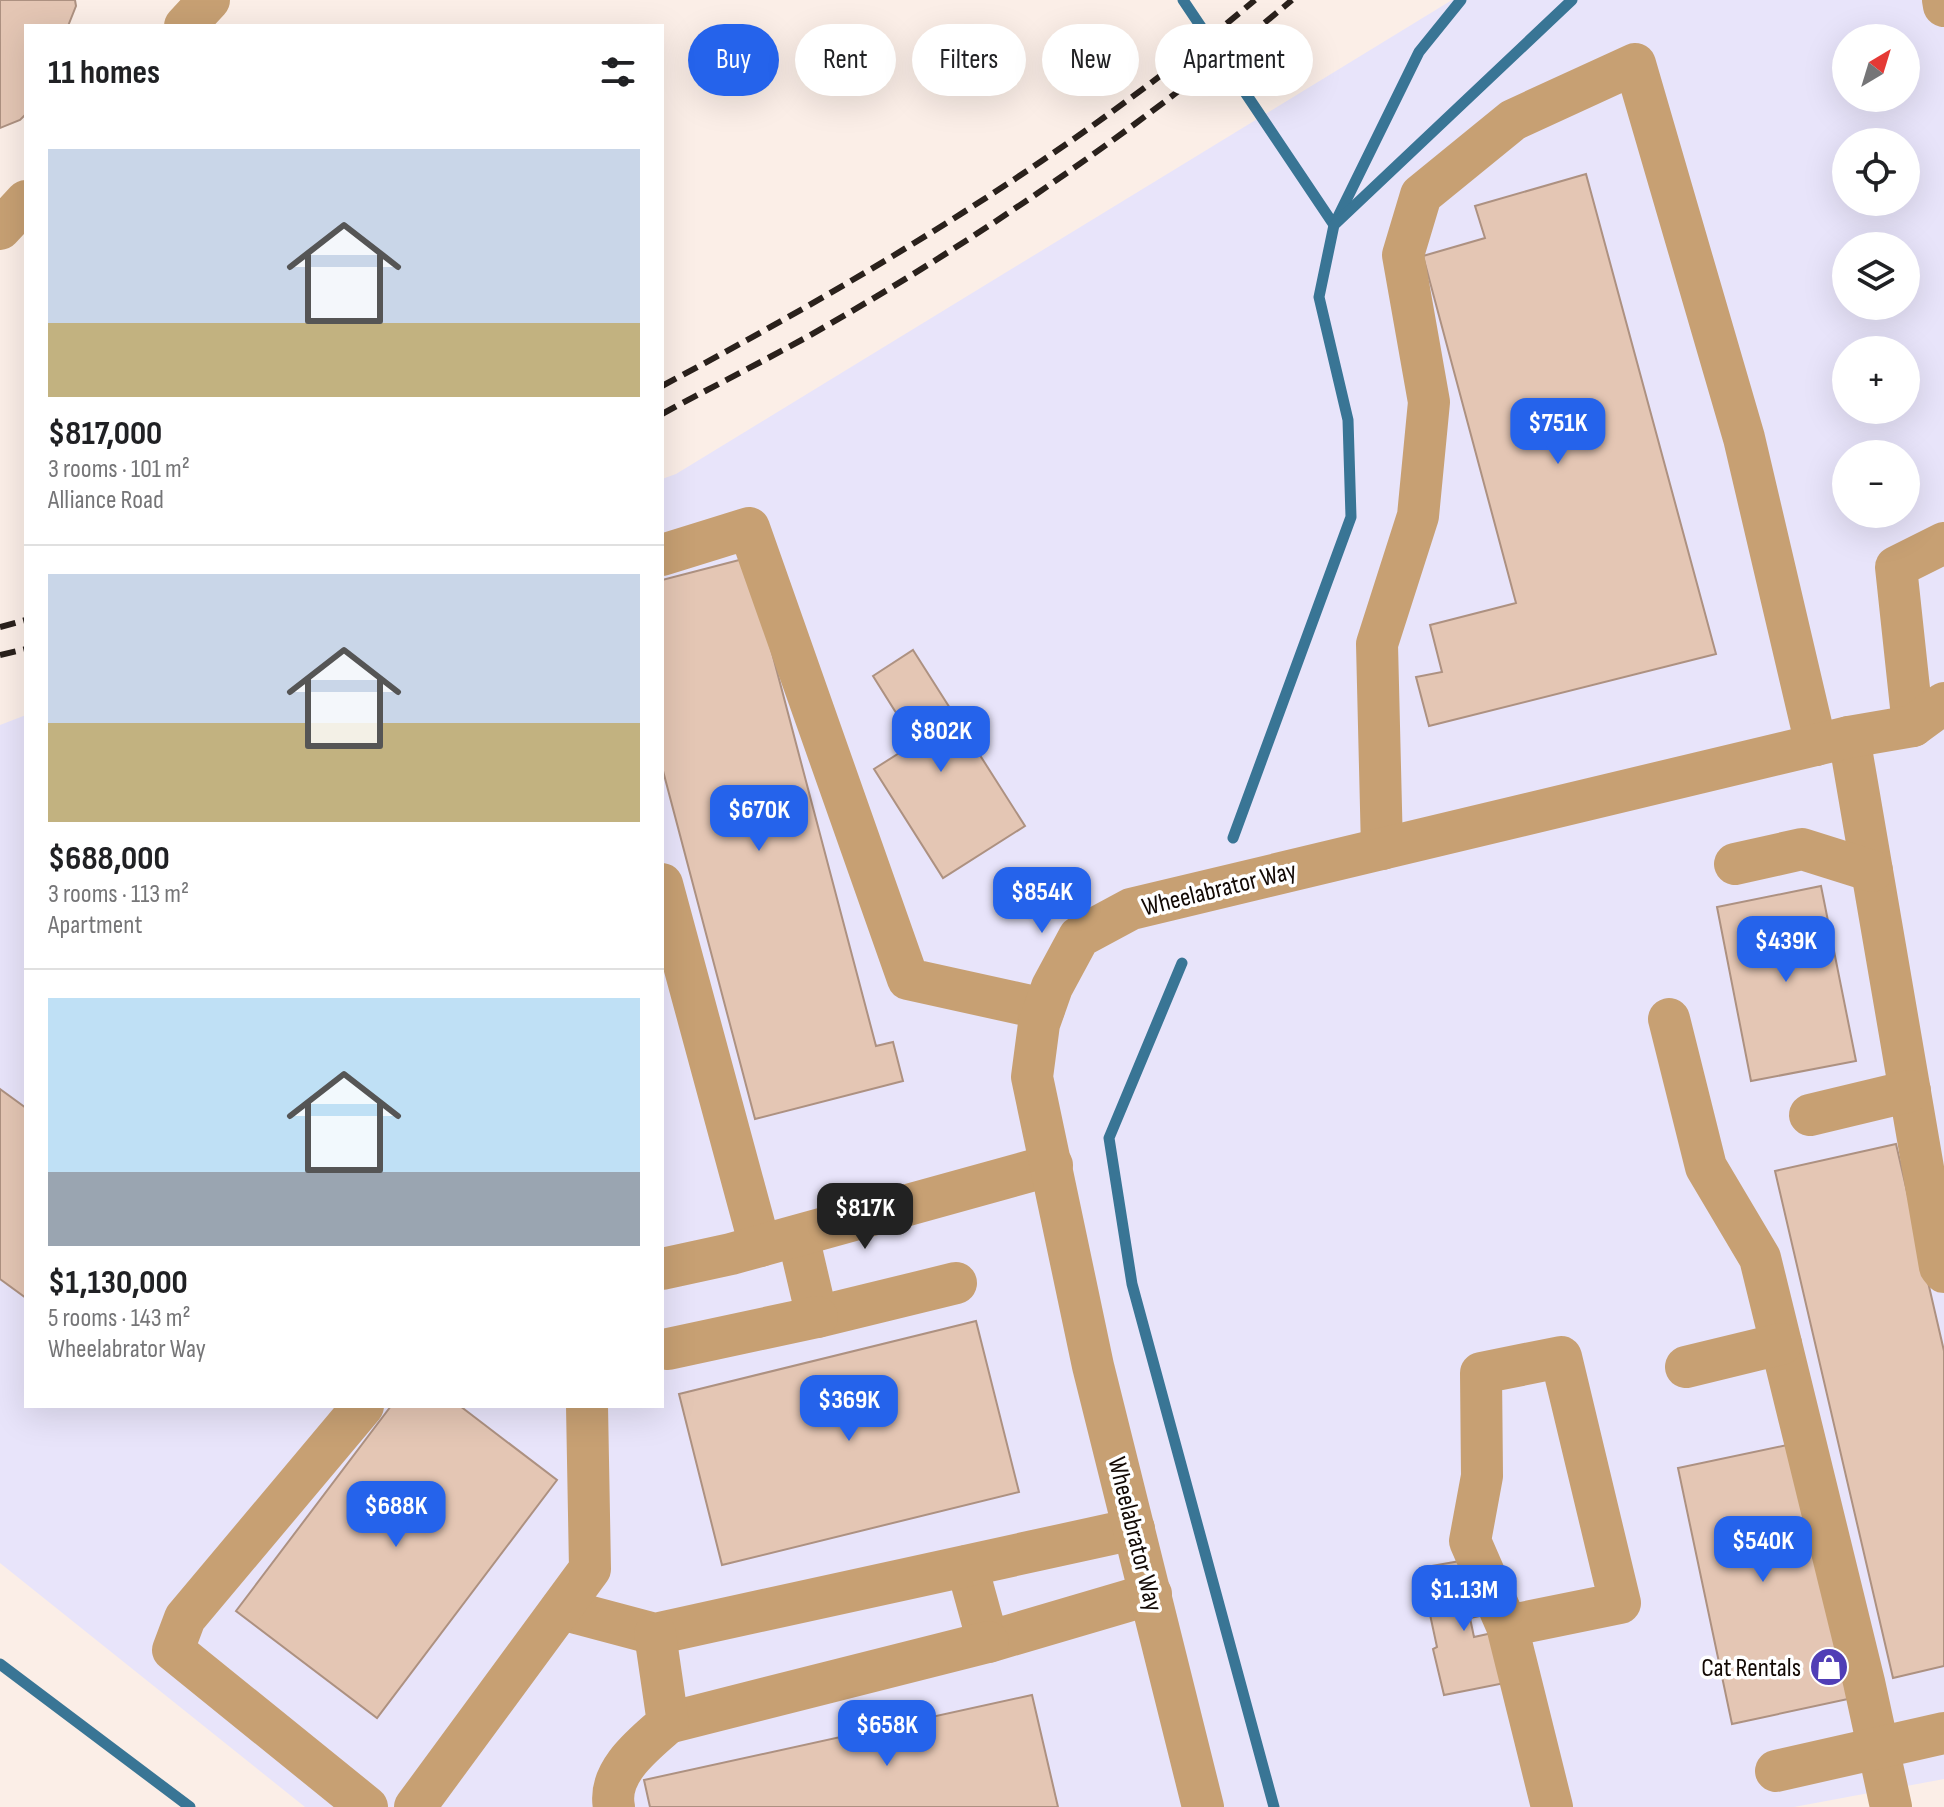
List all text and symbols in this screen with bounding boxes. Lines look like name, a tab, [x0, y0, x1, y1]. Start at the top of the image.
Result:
chip: Buy	[688, 24, 779, 96]
chip: Rent	[795, 24, 896, 96]
chip: Filters	[912, 24, 1026, 96]
chip: New	[1042, 24, 1139, 96]
chip: Apartment	[1155, 24, 1313, 96]
north arrow	[1832, 24, 1920, 112]
map controls	[1832, 24, 1920, 528]
icon: filters	[596, 50, 640, 94]
text: 11 homes	[48, 52, 160, 93]
button: locate	[1832, 128, 1920, 216]
icon: home	[272, 201, 416, 345]
button: layers	[1832, 232, 1920, 320]
button: +	[1832, 336, 1920, 424]
pin: $751K	[1502, 398, 1614, 466]
text: $751K	[1528, 408, 1588, 439]
text: $817,000	[48, 413, 162, 454]
button: −	[1832, 440, 1920, 528]
text: 3 rooms · 101 m²	[48, 454, 190, 485]
text: Alliance Road	[48, 485, 164, 516]
icon: home	[272, 626, 416, 770]
pin: $802K	[885, 706, 997, 774]
text: $802K	[910, 716, 972, 747]
pin: $670K	[703, 785, 815, 853]
text: $670K	[728, 795, 790, 826]
text: $688,000	[48, 838, 170, 879]
street label: Wheelabrator Way	[1139, 855, 1300, 924]
pin: $854K	[986, 867, 1098, 935]
text: $854K	[1011, 877, 1073, 908]
text: 3 rooms · 113 m²	[48, 879, 189, 910]
text: Apartment	[48, 910, 142, 941]
pin: $439K	[1730, 916, 1842, 984]
text: $439K	[1755, 926, 1817, 957]
icon: home	[272, 1050, 416, 1194]
pin: $817K	[809, 1183, 921, 1251]
text: $817K	[835, 1193, 895, 1224]
text: $1,130,000	[48, 1262, 188, 1303]
text: 5 rooms · 143 m²	[48, 1303, 191, 1334]
text: Wheelabrator Way	[48, 1334, 206, 1365]
pin: $369K	[793, 1375, 905, 1443]
text: $369K	[818, 1385, 880, 1416]
street label: Wheelabrator Way	[1100, 1454, 1169, 1615]
pin: $688K	[340, 1481, 452, 1549]
text: $688K	[365, 1491, 427, 1522]
pin: $540K	[1707, 1516, 1819, 1584]
text: $540K	[1732, 1526, 1794, 1557]
pin: $1.13M	[1399, 1565, 1529, 1633]
text: $1.13M	[1430, 1575, 1498, 1606]
shop icon: Cat Rentals	[1808, 1646, 1850, 1688]
place label: Cat Rentals	[1701, 1653, 1801, 1684]
pin: $658K	[831, 1700, 943, 1768]
text: $658K	[856, 1710, 918, 1741]

